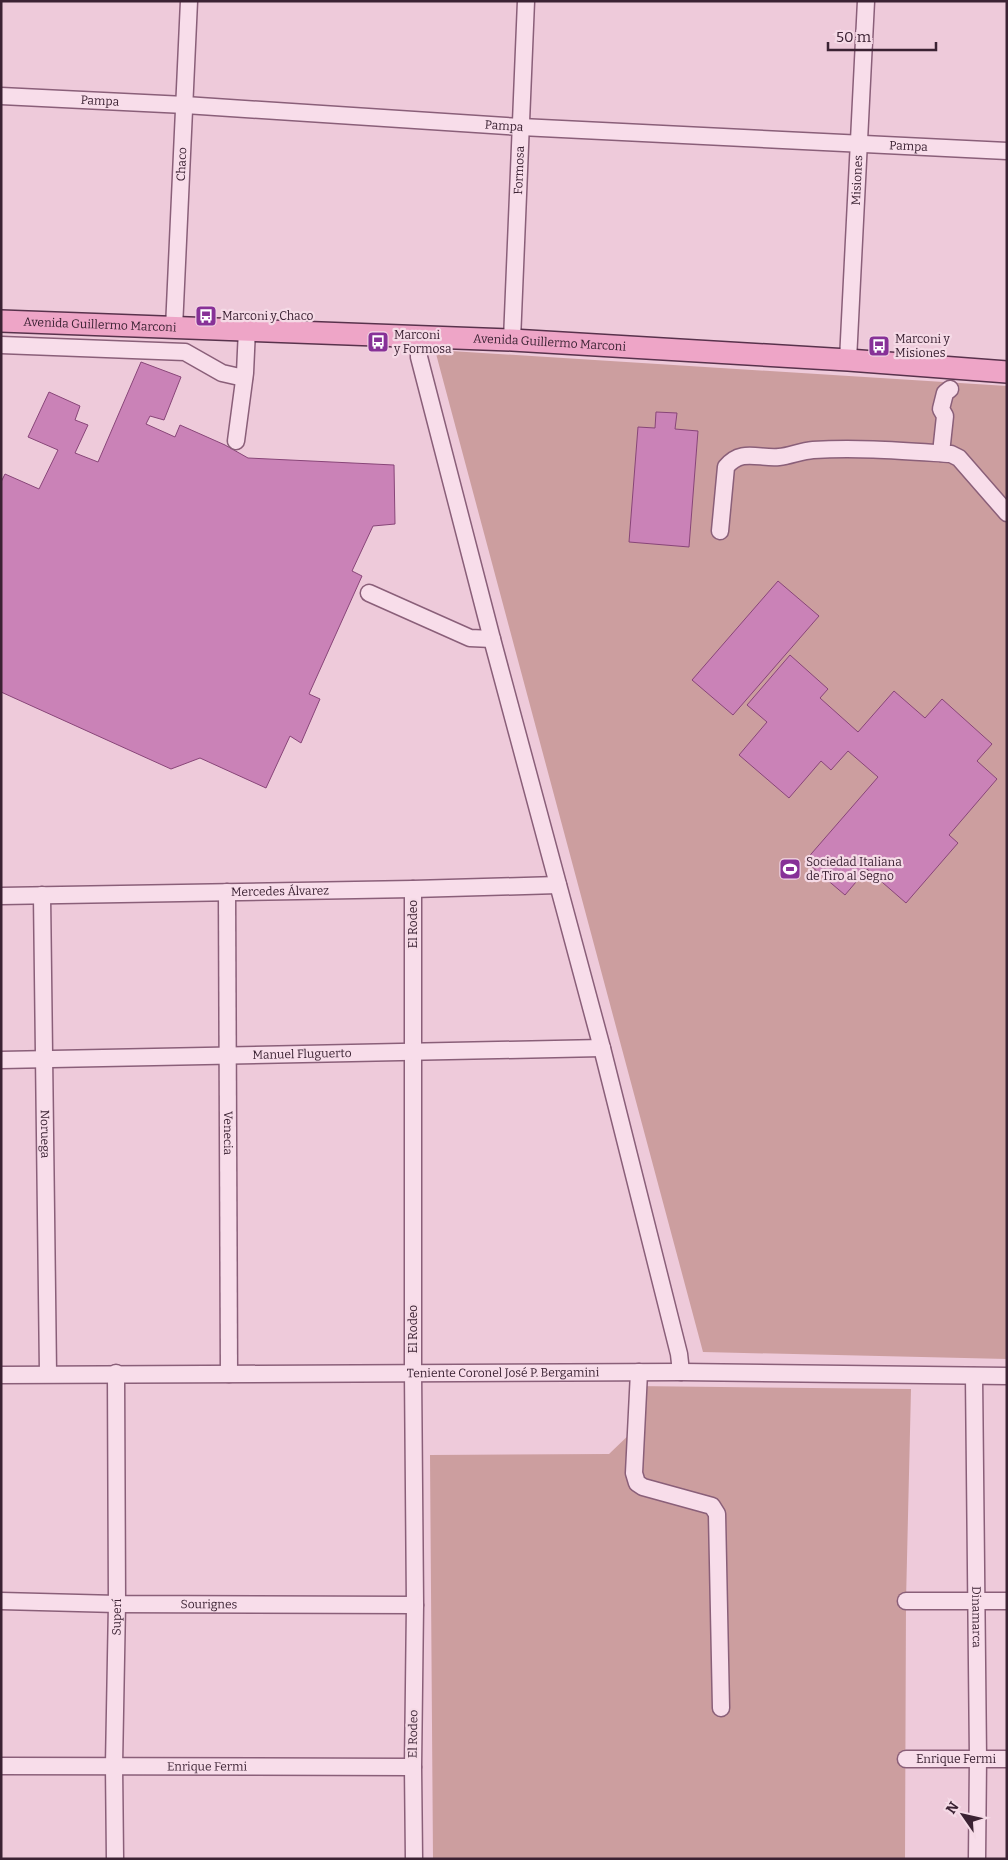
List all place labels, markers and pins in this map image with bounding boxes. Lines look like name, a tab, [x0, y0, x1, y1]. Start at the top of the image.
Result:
bus stop icon: Marconi y Chaco	[194, 304, 218, 328]
place label: Marconi y Chaco	[222, 309, 314, 323]
place label: Marconi y Formosa	[393, 328, 452, 356]
bus stop icon: Marconi y Formosa	[366, 330, 390, 354]
place label: Marconi y Misiones	[895, 332, 950, 360]
bus stop icon: Marconi y Misiones	[867, 334, 891, 358]
place label: Sociedad Italiana de Tiro al Segno	[806, 855, 902, 883]
sports icon: Sociedad Italiana de Tiro al Segno	[778, 857, 802, 881]

